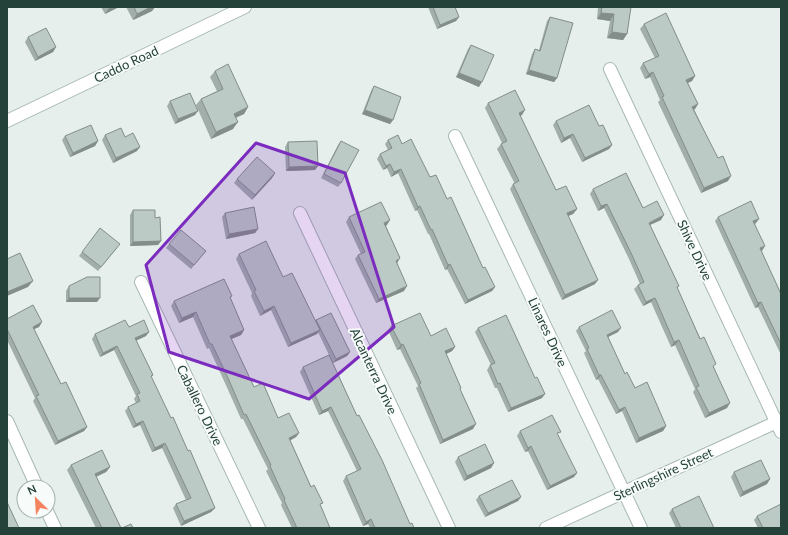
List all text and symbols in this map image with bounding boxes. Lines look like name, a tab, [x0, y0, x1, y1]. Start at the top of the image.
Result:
street label: Caddo Road	[91, 42, 161, 86]
street label: Shive Drive	[674, 217, 716, 283]
street label: Linares Drive	[525, 295, 571, 369]
street label: Alcanterra Drive	[347, 325, 401, 417]
street label: Caballero Drive	[174, 362, 227, 448]
street label: Sterlingshire Street	[611, 444, 716, 504]
north arrow	[16, 479, 56, 519]
text: N	[25, 482, 38, 497]

